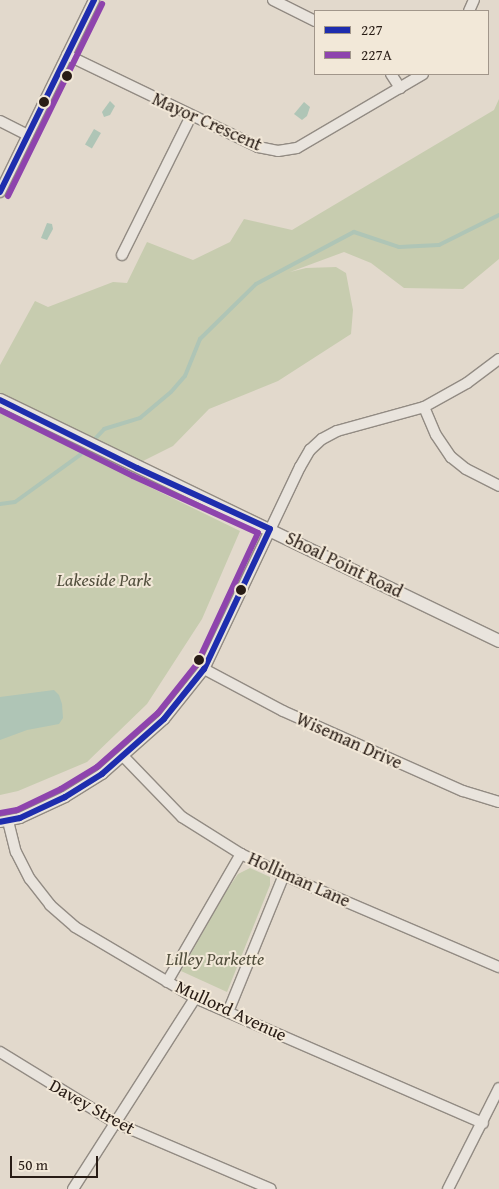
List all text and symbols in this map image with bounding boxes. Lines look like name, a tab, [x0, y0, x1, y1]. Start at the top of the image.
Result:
legend	[314, 10, 489, 75]
text: 227	[361, 19, 383, 40]
text: 227A	[361, 44, 392, 65]
unlabelled marker	[62, 71, 72, 81]
street label: Mayor Crescent	[149, 88, 265, 156]
unlabelled marker	[39, 97, 49, 107]
street label: Shoal Point Road	[282, 527, 406, 603]
park label: Lakeside Park	[57, 569, 151, 591]
unlabelled marker	[236, 585, 246, 595]
unlabelled marker	[194, 655, 204, 665]
street label: Wiseman Drive	[293, 708, 405, 774]
street label: Holliman Lane	[245, 848, 353, 912]
park label: Lilley Parkette	[166, 948, 264, 970]
street label: Mullord Avenue	[172, 976, 290, 1046]
street label: Davey Street	[45, 1075, 139, 1139]
scale bar	[12, 1146, 100, 1178]
text: 50 m	[18, 1154, 48, 1175]

